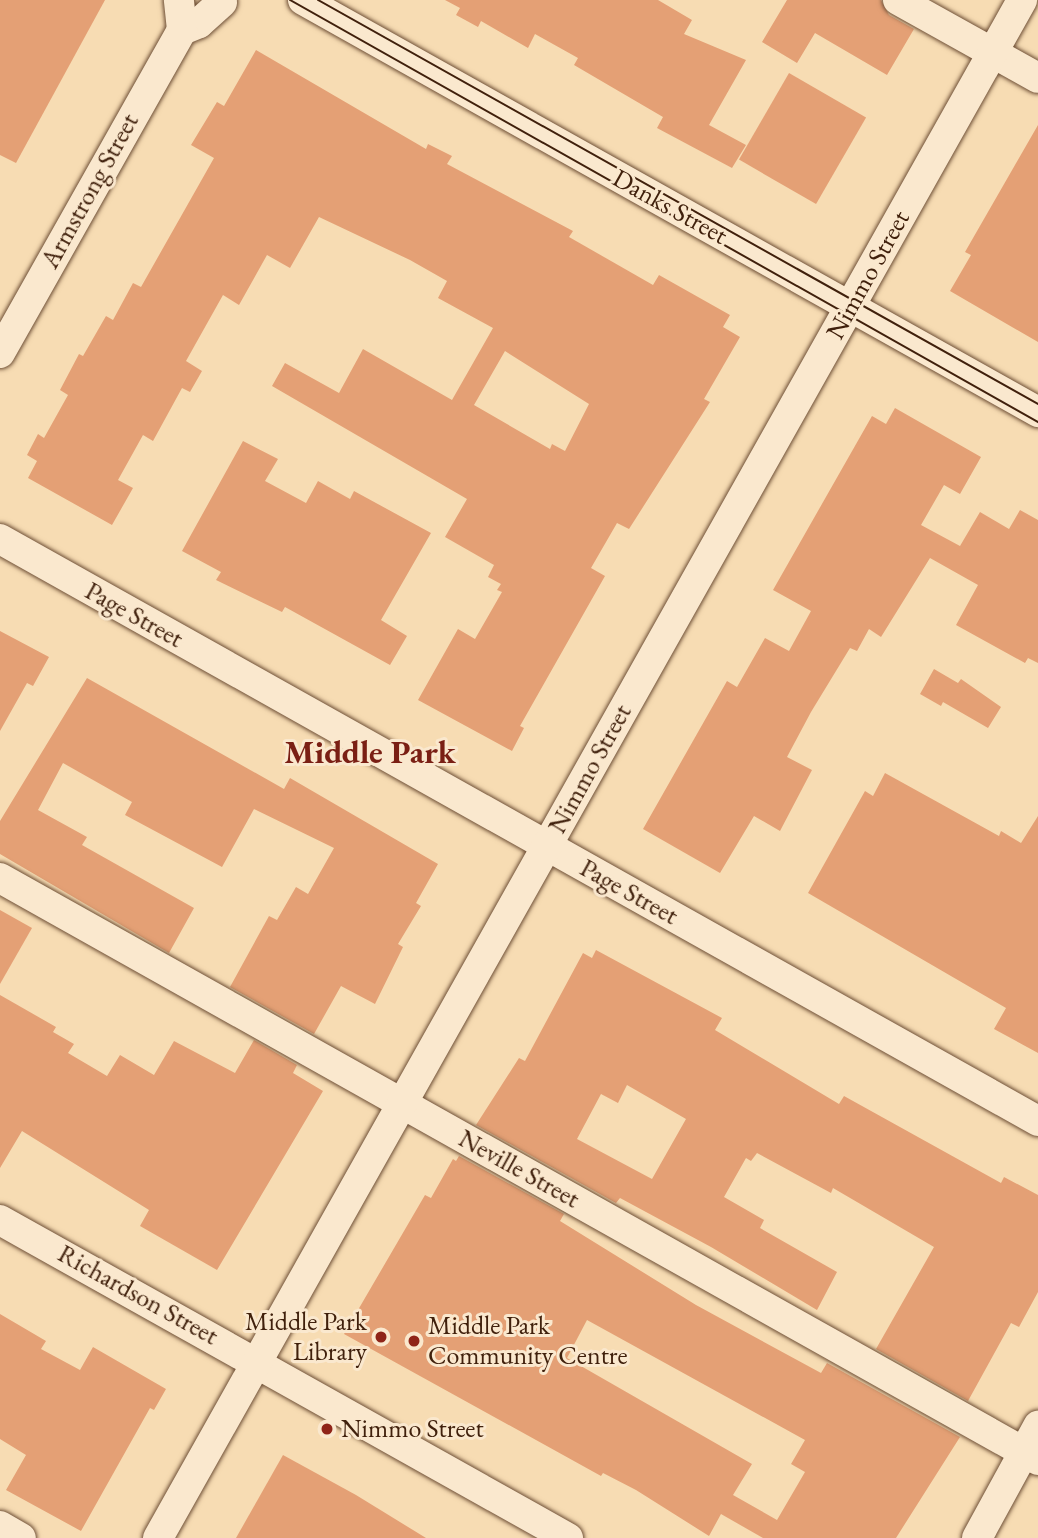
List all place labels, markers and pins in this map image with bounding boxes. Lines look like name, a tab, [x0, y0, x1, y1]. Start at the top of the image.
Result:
place label: Middle Park Library	[245, 1306, 367, 1368]
place label: Middle Park Community Centre	[428, 1310, 628, 1372]
marker: Middle Park Library	[373, 1329, 389, 1345]
marker: Middle Park Community Centre	[406, 1333, 422, 1349]
place label: Nimmo Street	[341, 1413, 484, 1445]
marker: Nimmo Street	[319, 1421, 335, 1437]

